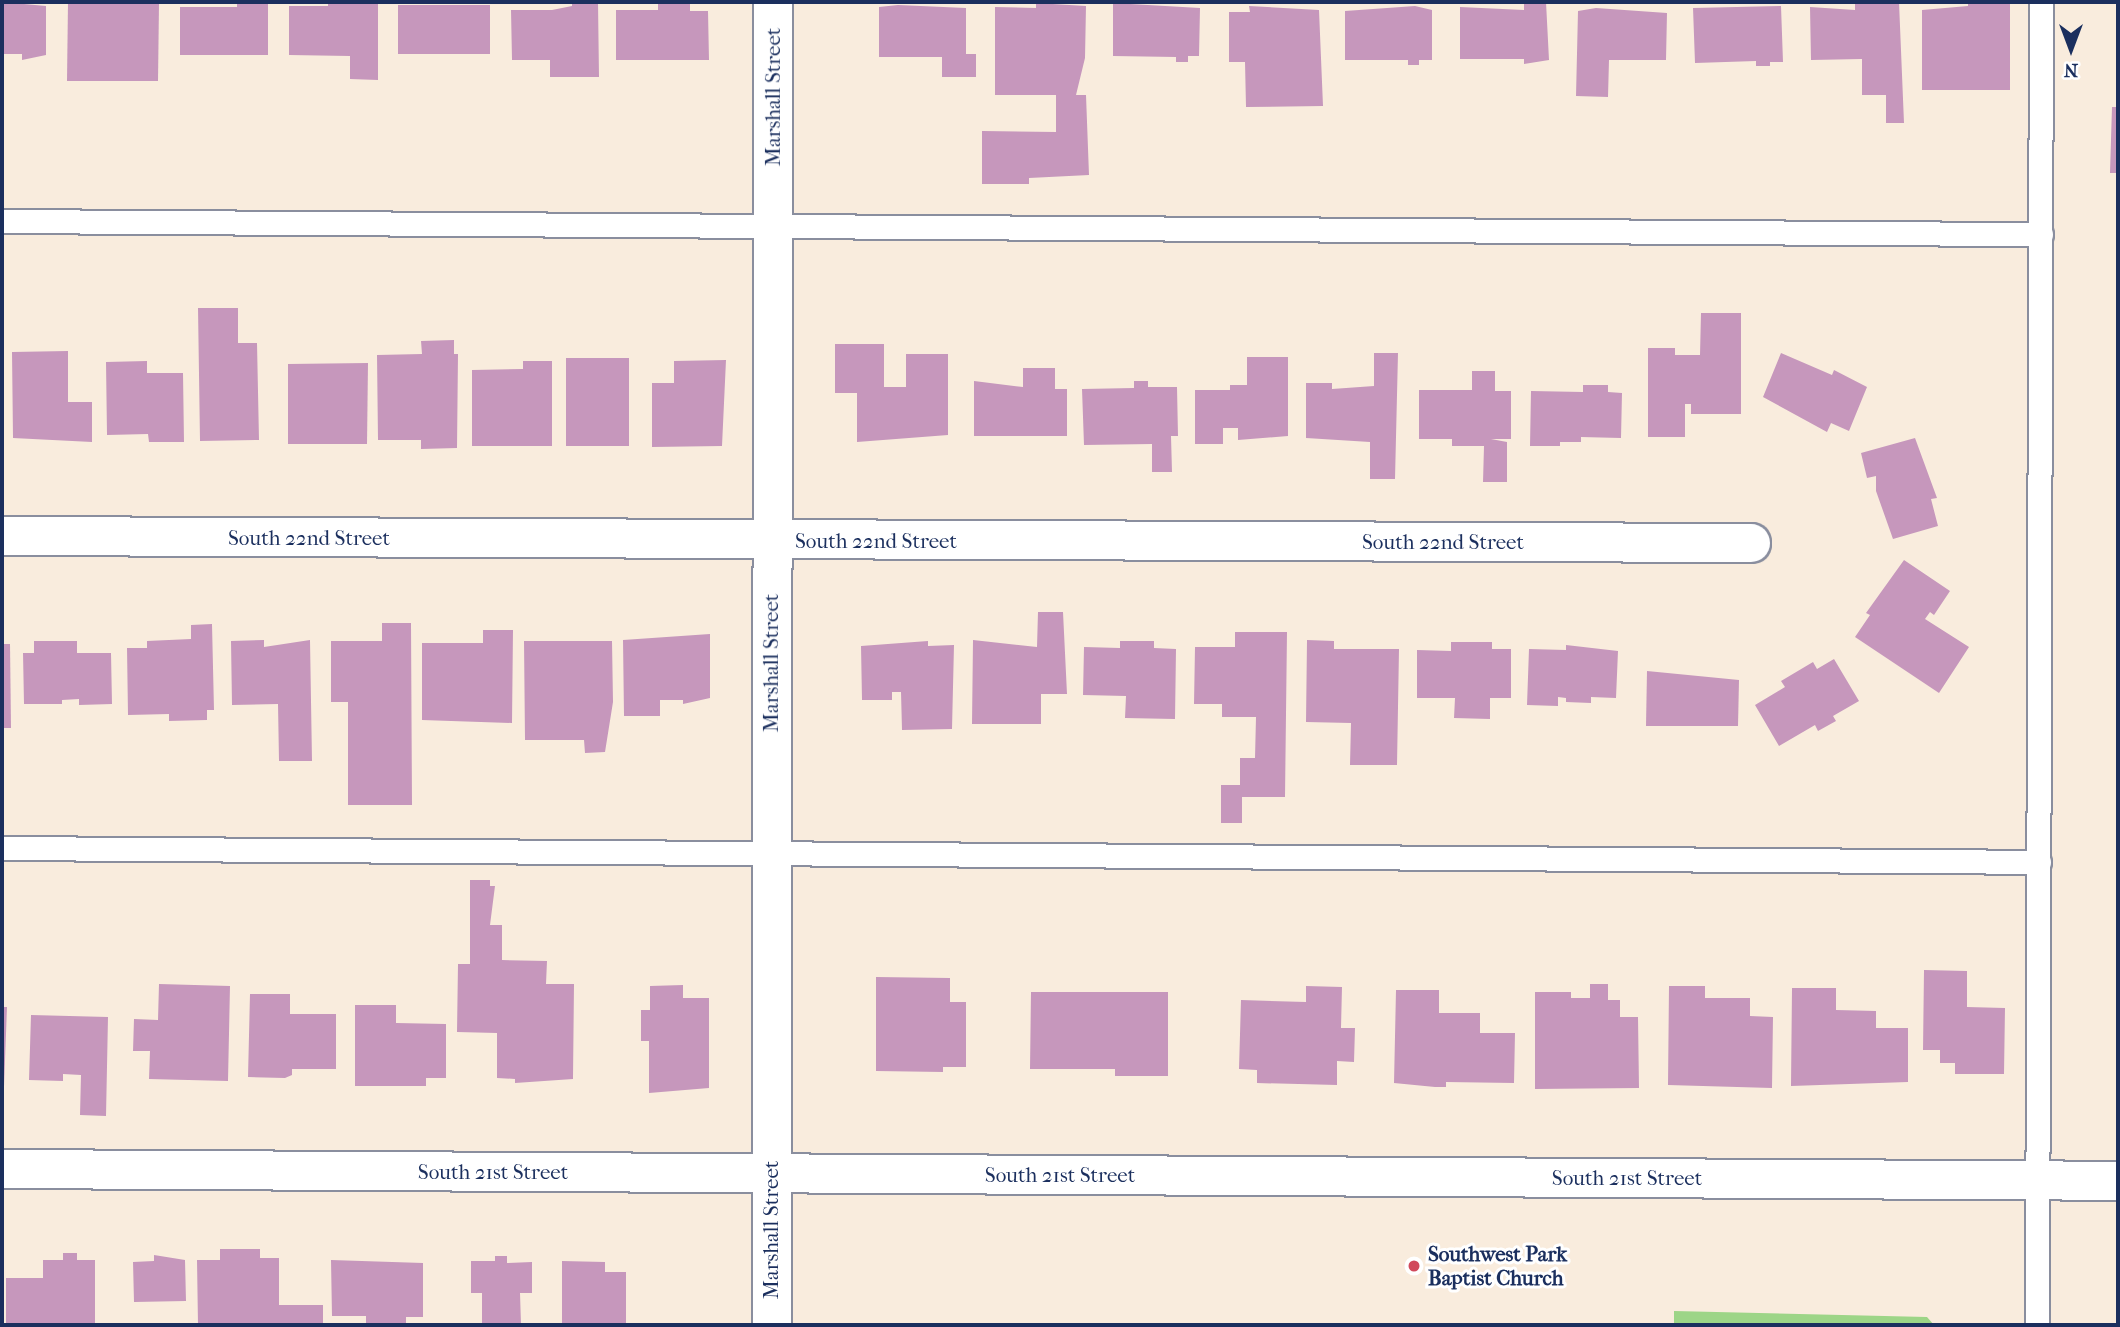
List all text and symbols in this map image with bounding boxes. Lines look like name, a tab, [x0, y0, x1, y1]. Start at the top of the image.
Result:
north arrow	[2036, 14, 2106, 84]
street label: Marshall Street	[760, 28, 786, 166]
text: N	[2064, 59, 2078, 81]
street label: South 22nd Street	[228, 525, 390, 551]
street label: South 22nd Street	[795, 528, 957, 554]
street label: South 22nd Street	[1362, 529, 1524, 555]
street label: Marshall Street	[758, 594, 784, 732]
street label: South 21st Street	[418, 1159, 568, 1185]
street label: Marshall Street	[758, 1161, 784, 1299]
street label: South 21st Street	[985, 1162, 1135, 1188]
street label: South 21st Street	[1552, 1165, 1702, 1191]
place label: Southwest Park Baptist Church	[1428, 1241, 1567, 1291]
marker: Southwest Park Baptist Church	[1406, 1258, 1422, 1274]

